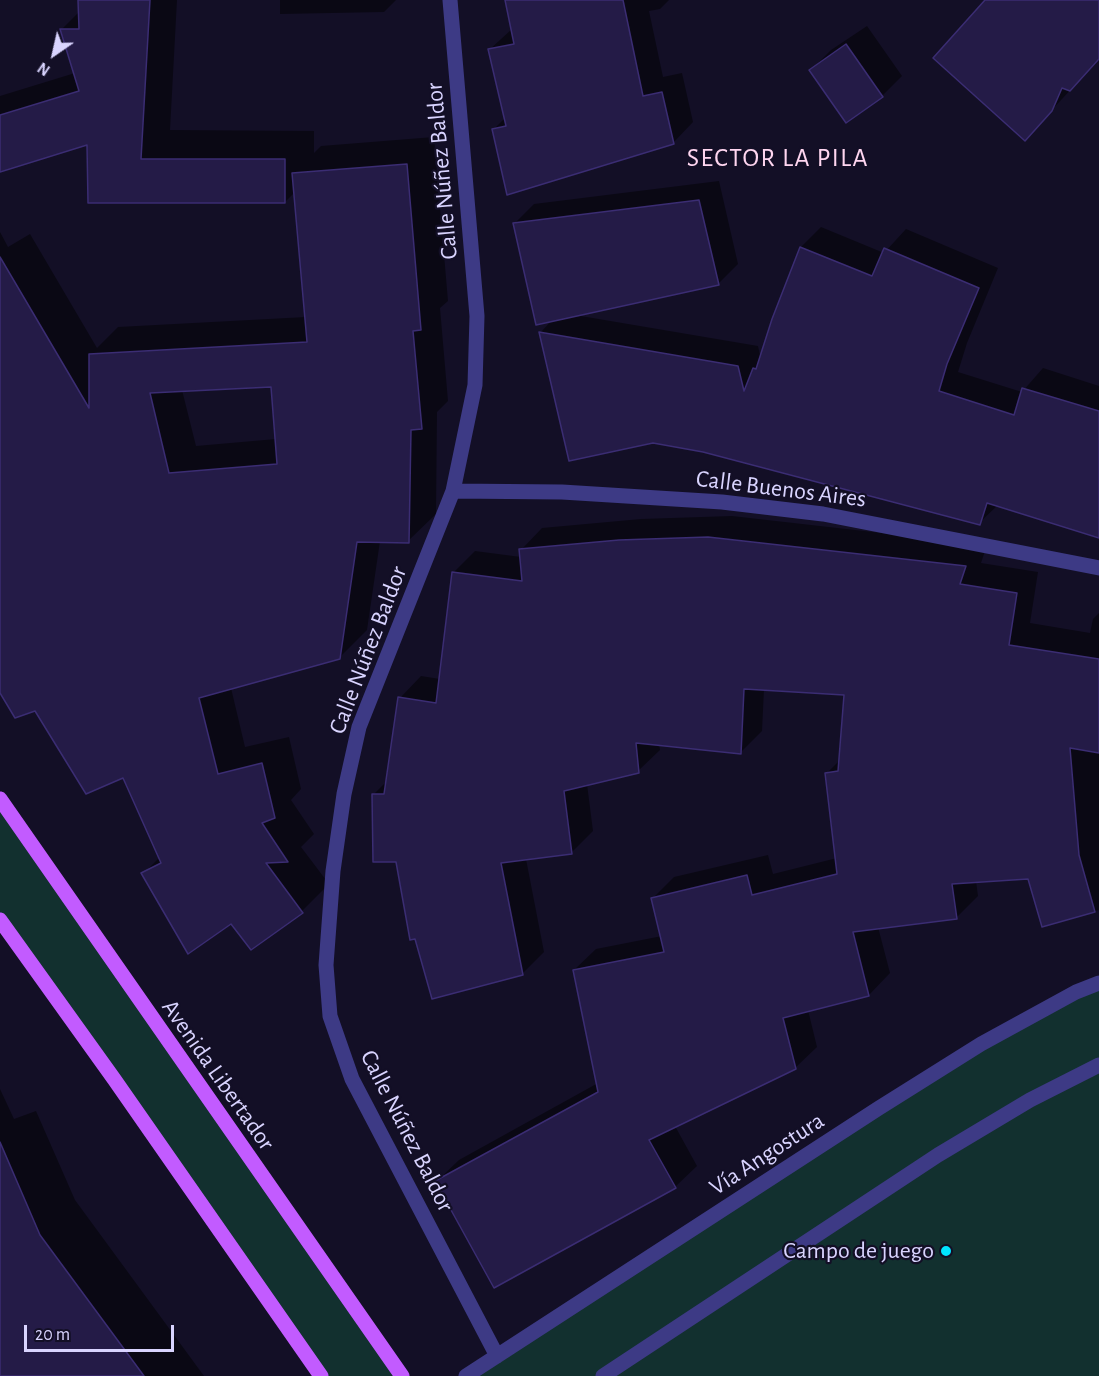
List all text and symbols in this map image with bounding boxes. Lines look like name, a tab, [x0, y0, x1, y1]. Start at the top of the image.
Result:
north arrow	[24, 24, 84, 84]
text: N	[35, 59, 53, 79]
street label: Calle Núñez Baldor	[420, 81, 464, 261]
district label: SECTOR LA PILA	[687, 142, 869, 174]
street label: Calle Buenos Aires	[694, 464, 868, 514]
street label: Calle Núñez Baldor	[323, 562, 413, 738]
street label: Avenida Libertador	[155, 994, 281, 1156]
street label: Calle Núñez Baldor	[354, 1045, 460, 1217]
street label: Vía Angostura	[704, 1106, 830, 1202]
place label: Campo de juego	[783, 1237, 934, 1265]
marker: Campo de juego	[939, 1244, 953, 1258]
scale bar	[27, 1313, 177, 1351]
text: 20 m	[35, 1326, 70, 1344]

